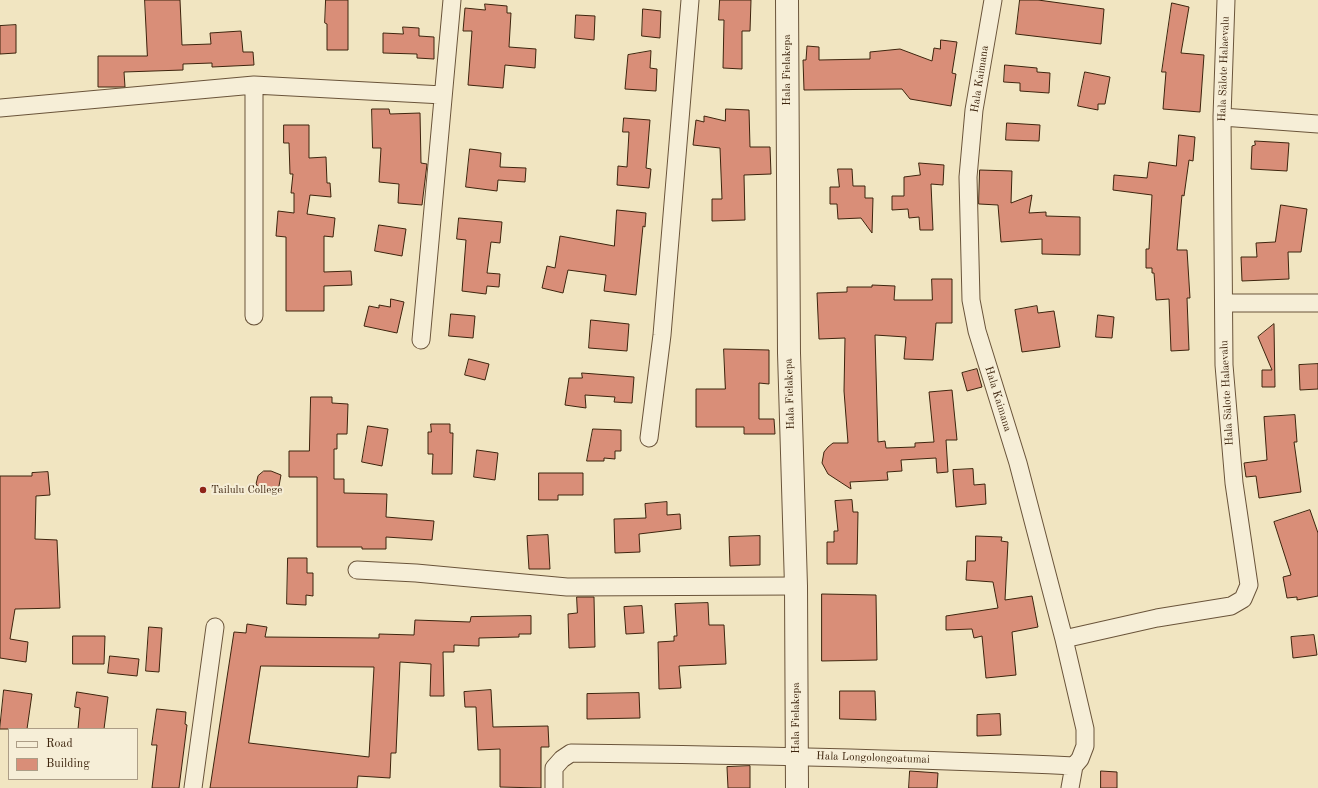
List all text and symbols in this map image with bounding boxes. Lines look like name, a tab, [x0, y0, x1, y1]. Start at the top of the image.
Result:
street label: Hala Sālote Halaevalu	[1216, 16, 1232, 122]
street label: Hala Fielakepa	[780, 34, 794, 106]
street label: Hala Kaimana	[968, 44, 992, 114]
street label: Hala Sālote Halaevalu	[1218, 340, 1236, 446]
street label: Hala Fielakepa	[782, 358, 798, 430]
street label: Hala Kaimana	[982, 365, 1014, 433]
place label: Tailulu College	[211, 483, 282, 497]
marker: Tailulu College	[198, 485, 208, 495]
street label: Hala Fielakepa	[789, 682, 803, 754]
legend	[8, 728, 138, 780]
text: Road	[46, 738, 73, 750]
street label: Hala Longolongoatumai	[816, 749, 930, 767]
text: Building	[46, 758, 90, 770]

